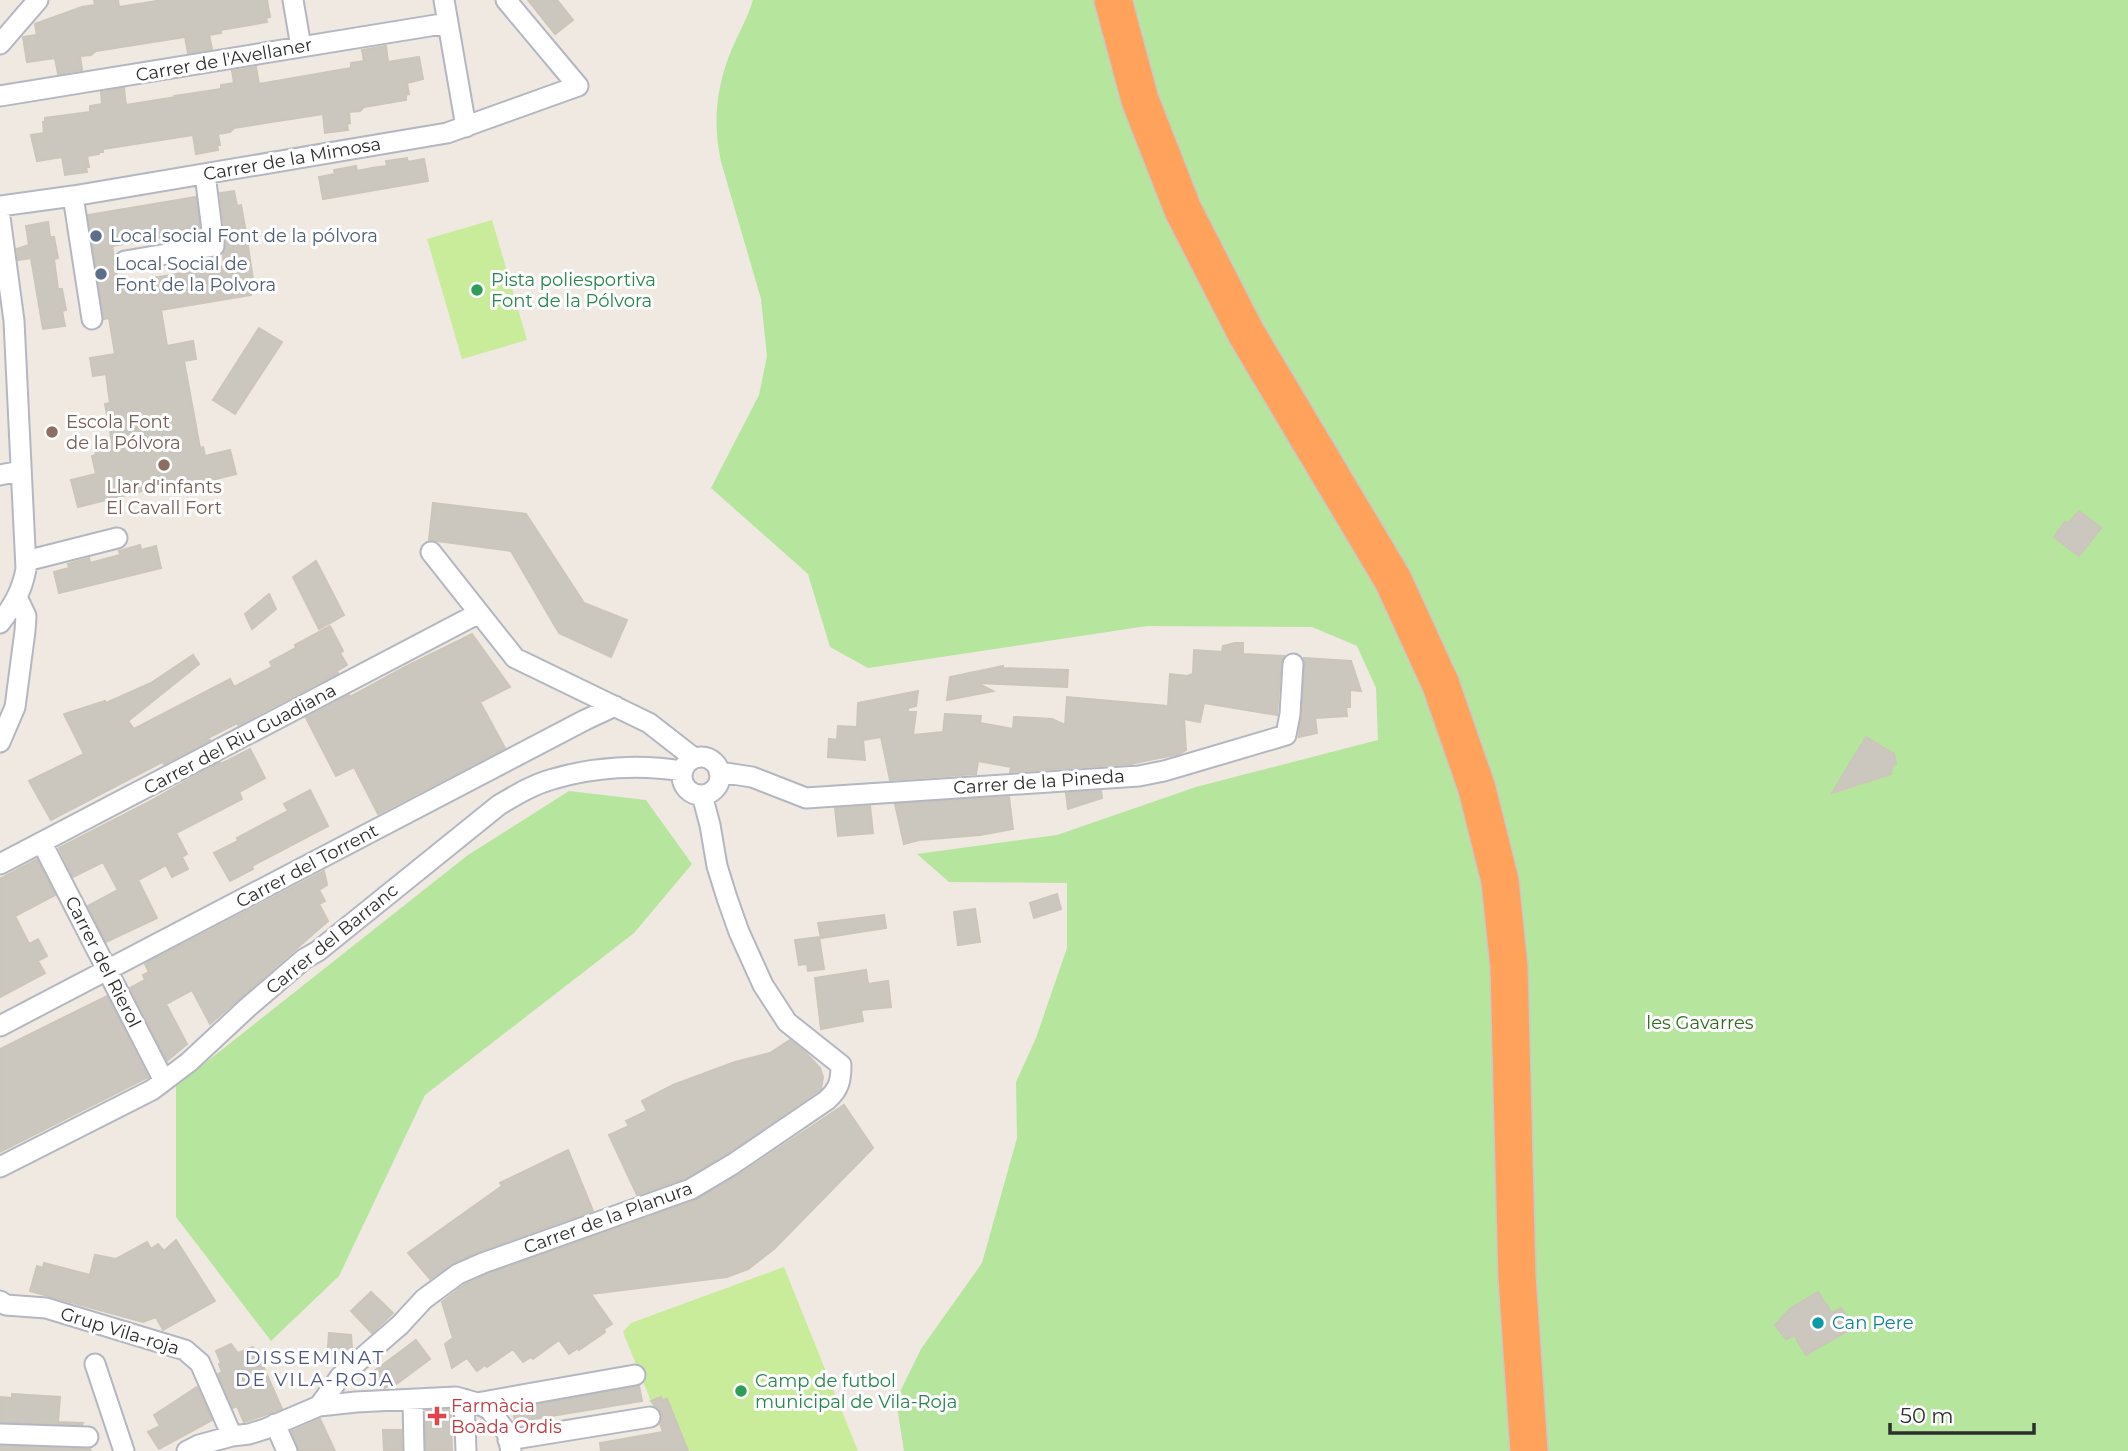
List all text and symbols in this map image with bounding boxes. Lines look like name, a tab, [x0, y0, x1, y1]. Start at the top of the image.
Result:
street label: Carrer de l'Avellaner	[134, 34, 314, 86]
street label: Carrer de la Mimosa	[202, 133, 382, 185]
place label: Local social Font de la pólvora	[110, 225, 378, 247]
marker: Local social Font de la pólvora	[88, 228, 104, 244]
place label: Local Social de Font de la Polvora	[115, 253, 276, 296]
marker: Local Social de Font de la Polvora	[93, 266, 109, 282]
place label: Pista poliesportiva Font de la Pólvora	[491, 269, 656, 312]
marker: Pista poliesportiva Font de la Pólvora	[469, 282, 485, 298]
place label: Escola Font de la Pólvora	[66, 411, 181, 454]
marker: Escola Font de la Pólvora	[44, 424, 60, 440]
marker: Llar d'infants El Cavall Fort	[156, 457, 172, 473]
place label: Llar d'infants El Cavall Fort	[106, 476, 222, 519]
street label: Carrer del Riu Guadiana	[140, 679, 340, 799]
street label: Carrer de la Pineda	[953, 765, 1125, 799]
street label: Carrer del Torrent	[232, 819, 382, 913]
street label: Carrer del Barranc	[262, 879, 402, 999]
street label: Carrer del Rierol	[60, 893, 146, 1031]
park label: les Gavarres	[1646, 1012, 1754, 1034]
street label: Carrer de la Planura	[521, 1177, 695, 1259]
street label: Grup Vila-roja	[58, 1302, 182, 1360]
place label: Can Pere	[1832, 1312, 1914, 1334]
marker: Can Pere	[1810, 1315, 1826, 1331]
district label: DISSEMINAT DE VILA-ROJA	[235, 1346, 395, 1391]
place label: Camp de futbol municipal de Vila-Roja	[755, 1370, 957, 1413]
marker: Camp de futbol municipal de Vila-Roja	[733, 1383, 749, 1399]
scale bar	[1890, 1392, 2034, 1436]
place label: Farmàcia Boada Ordis	[451, 1395, 562, 1438]
text: 50 m	[1900, 1403, 1954, 1428]
marker: Farmàcia Boada Ordis	[429, 1408, 445, 1424]

